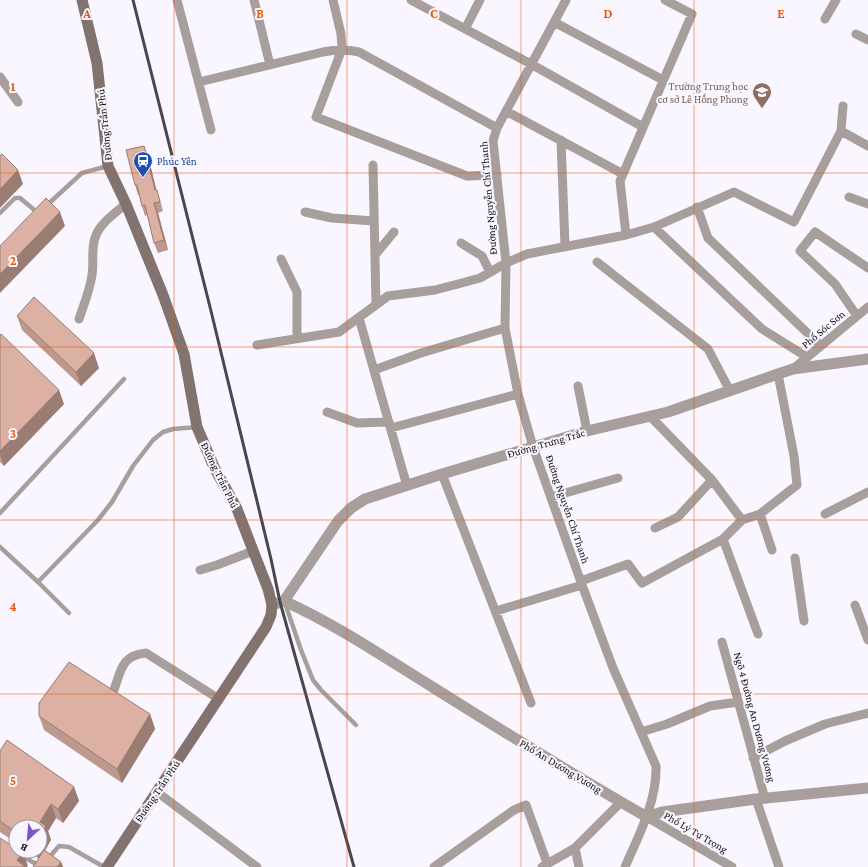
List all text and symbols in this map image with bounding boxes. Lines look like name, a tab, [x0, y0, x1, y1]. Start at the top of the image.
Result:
text: A	[82, 6, 91, 21]
text: B	[256, 6, 264, 21]
text: C	[430, 6, 438, 21]
text: D	[604, 6, 613, 21]
text: E	[777, 6, 785, 21]
text: 1	[11, 79, 16, 94]
place label: Trường Trung học cơ sở Lê Hồng Phong	[658, 80, 749, 106]
school or university icon: Trường Trung học cơ sở Lê Hồng Phong	[751, 81, 773, 109]
street label: Đường Trần Phú	[94, 88, 115, 161]
street label: Đường Nguyễn Chí Thanh	[477, 140, 500, 255]
station icon: Phúc Yên	[132, 150, 154, 178]
place label: Phúc Yên	[157, 155, 197, 167]
text: 2	[10, 253, 17, 268]
street label: Phố Sóc Sơn	[799, 307, 847, 351]
text: 3	[10, 426, 16, 441]
street label: Đường Trưng Trắc	[506, 426, 587, 461]
street label: Đường Trần Phú	[198, 440, 241, 511]
street label: Đường Nguyễn Chí Thanh	[543, 453, 592, 565]
text: 4	[9, 599, 17, 614]
street label: Ngõ 4 Đường An Dương Vương	[731, 651, 778, 784]
street label: Phố An Dương Vương	[517, 737, 605, 796]
street label: Đường Trần Phú	[132, 758, 183, 825]
text: 5	[10, 773, 16, 788]
street label: Phố Lý Tự Trọng	[662, 809, 731, 856]
north arrow	[8, 819, 48, 859]
text: B	[18, 841, 29, 855]

